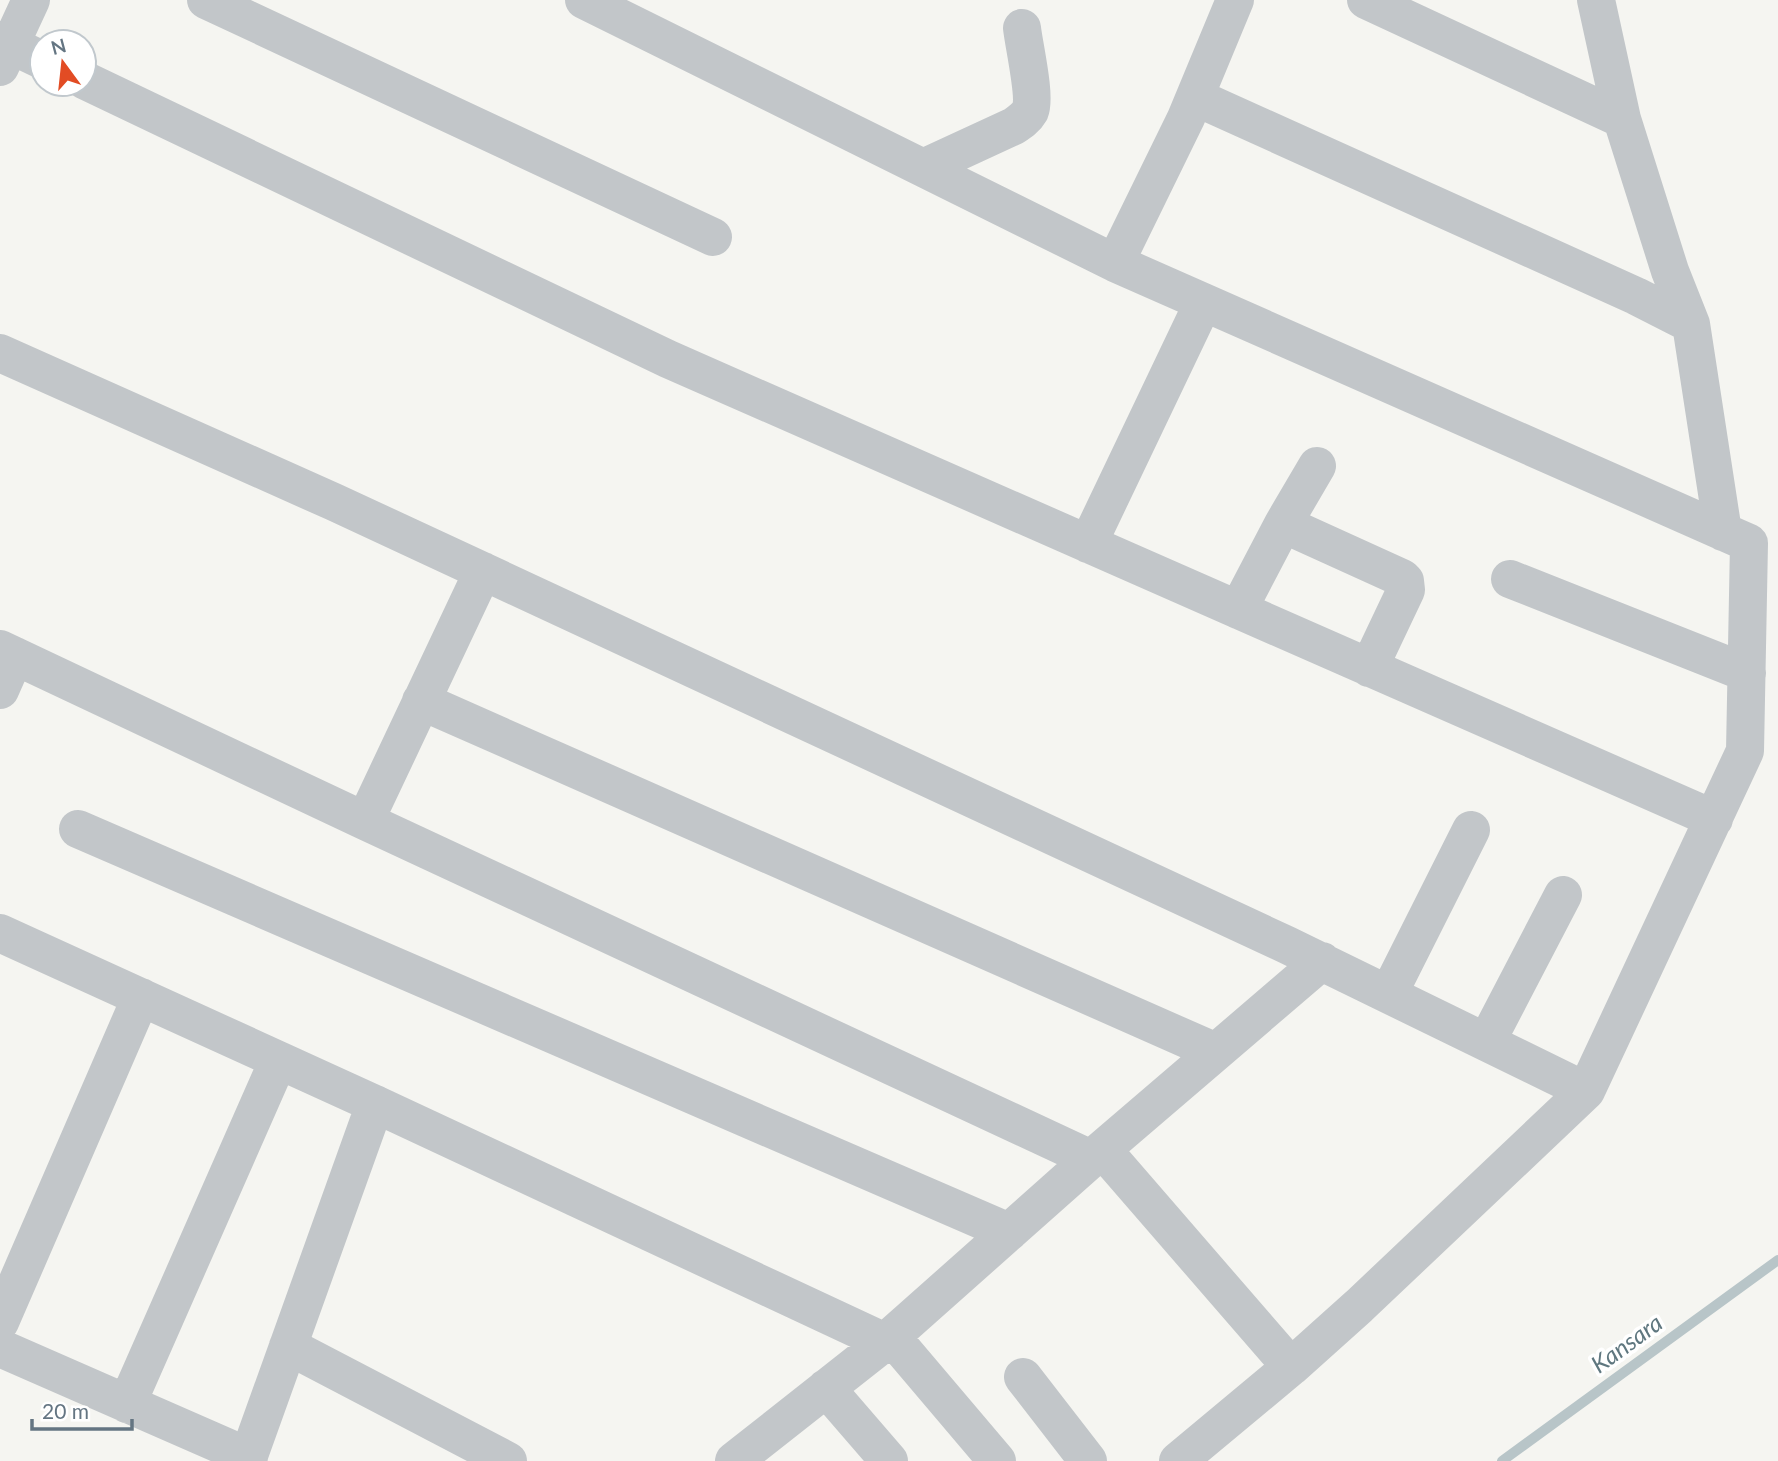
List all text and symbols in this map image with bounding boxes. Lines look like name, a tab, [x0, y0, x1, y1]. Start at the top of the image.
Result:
north arrow	[28, 28, 98, 98]
text: N	[48, 33, 69, 59]
water label: Kansara	[1585, 1307, 1667, 1378]
scale bar	[32, 1388, 131, 1432]
text: 20 m	[42, 1398, 89, 1423]

